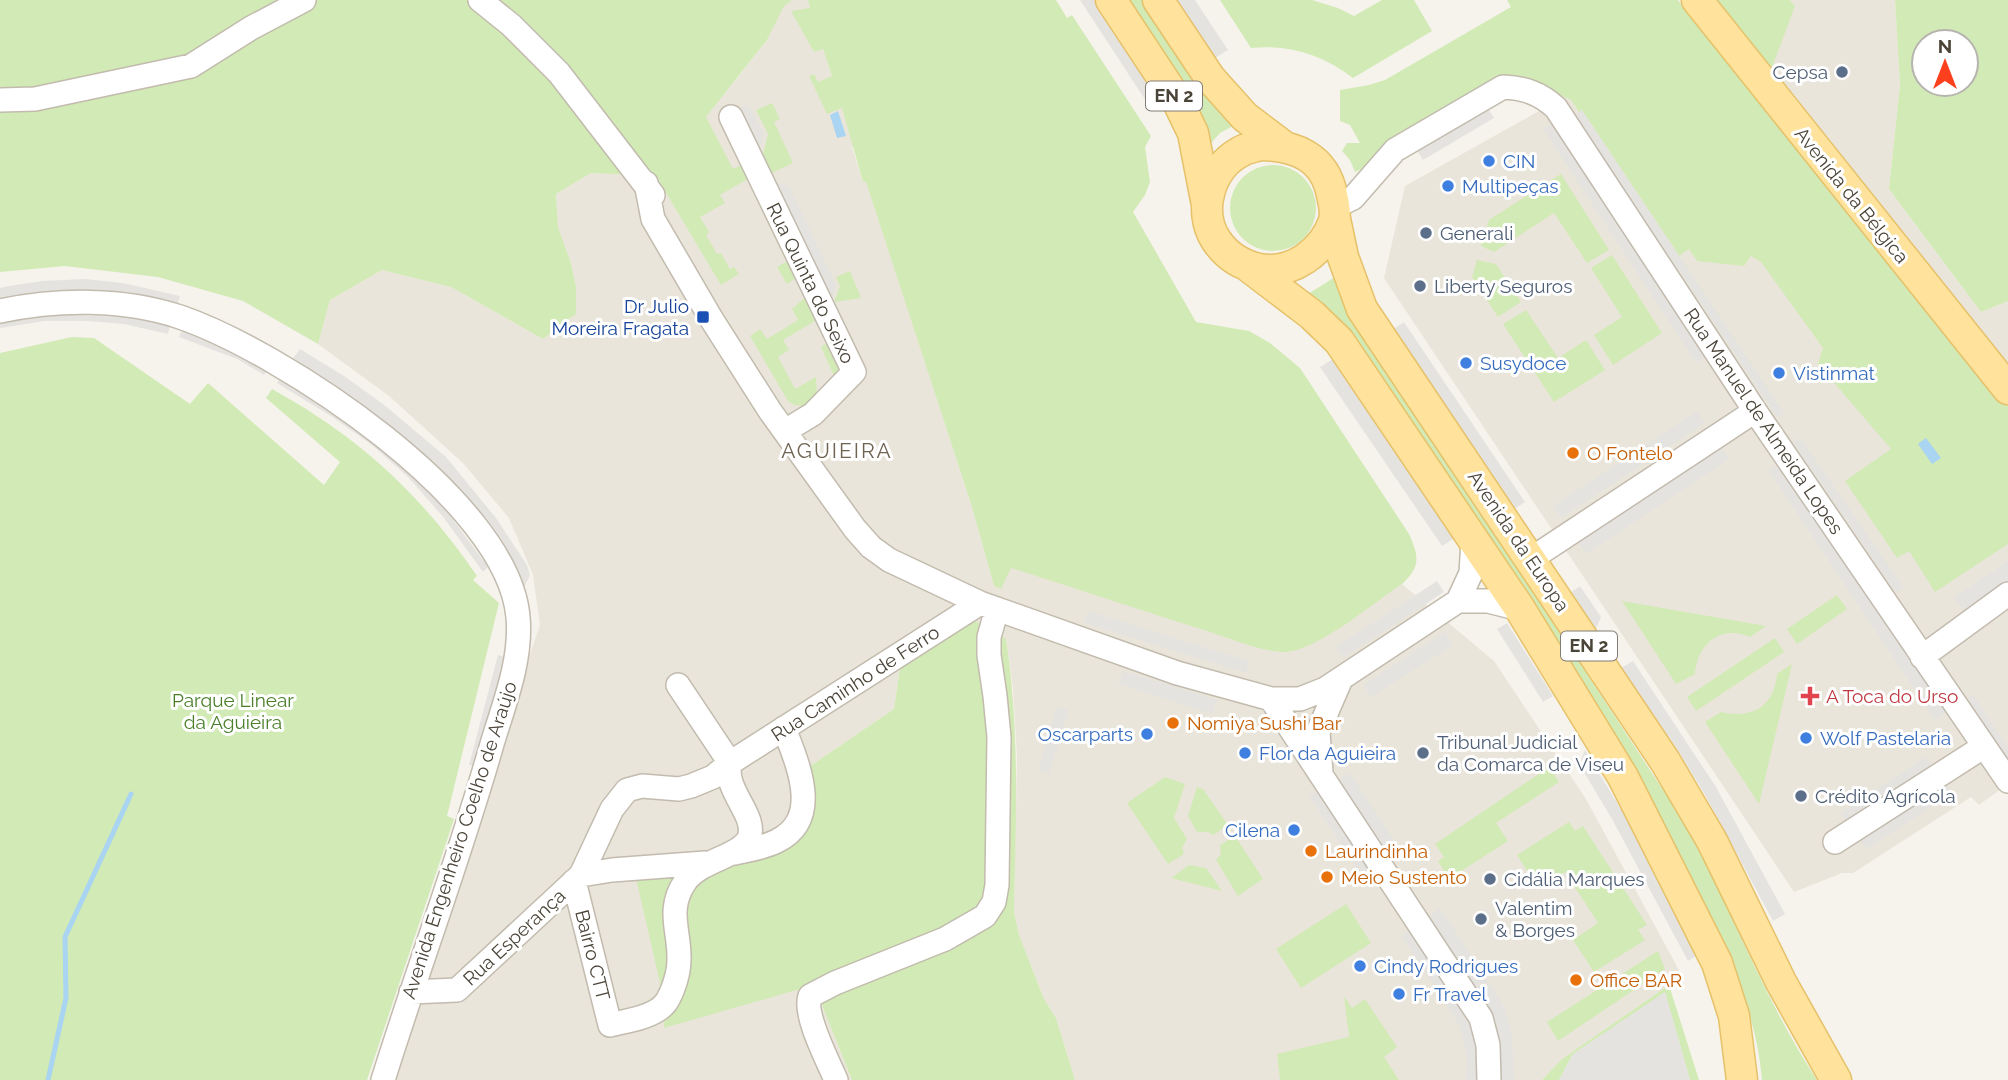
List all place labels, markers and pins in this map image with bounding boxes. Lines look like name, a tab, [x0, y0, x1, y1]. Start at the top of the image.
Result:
place label: Cepsa	[1773, 61, 1828, 83]
marker: Cepsa	[1834, 64, 1850, 80]
place label: CIN	[1503, 150, 1535, 172]
marker: CIN	[1481, 153, 1497, 169]
place label: Multipeças	[1462, 175, 1558, 197]
marker: Multipeças	[1440, 178, 1456, 194]
place label: Generali	[1440, 222, 1513, 244]
marker: Generali	[1418, 225, 1434, 241]
place label: Liberty Seguros	[1434, 275, 1572, 297]
marker: Liberty Seguros	[1412, 278, 1428, 294]
place label: Dr Julio Moreira Fragata	[552, 295, 689, 339]
marker: Dr Julio Moreira Fragata	[695, 309, 711, 325]
place label: Susydoce	[1480, 352, 1566, 374]
marker: Susydoce	[1458, 355, 1474, 371]
place label: Vistinmat	[1793, 362, 1876, 384]
marker: Vistinmat	[1771, 365, 1787, 381]
place label: O Fontelo	[1587, 442, 1673, 464]
marker: O Fontelo	[1565, 445, 1581, 461]
place label: A Toca do Urso	[1826, 685, 1958, 707]
marker: A Toca do Urso	[1800, 686, 1820, 706]
place label: Nomiya Sushi Bar	[1187, 712, 1342, 734]
marker: Nomiya Sushi Bar	[1165, 715, 1181, 731]
place label: Oscarparts	[1038, 723, 1133, 745]
marker: Oscarparts	[1139, 726, 1155, 742]
place label: Wolf Pastelaria	[1820, 727, 1951, 749]
marker: Wolf Pastelaria	[1798, 730, 1814, 746]
place label: Tribunal Judicial da Comarca de Viseu	[1437, 731, 1624, 775]
place label: Flor da Aguieira	[1259, 742, 1396, 764]
marker: Flor da Aguieira	[1237, 745, 1253, 761]
marker: Tribunal Judicial da Comarca de Viseu	[1415, 745, 1431, 761]
place label: Crédito Agrícola	[1815, 785, 1956, 807]
marker: Crédito Agrícola	[1793, 788, 1809, 804]
place label: Cilena	[1225, 819, 1280, 841]
marker: Cilena	[1286, 822, 1302, 838]
place label: Laurindinha	[1325, 840, 1428, 862]
marker: Laurindinha	[1303, 843, 1319, 859]
place label: Meio Sustento	[1341, 866, 1467, 888]
place label: Cidália Marques	[1504, 868, 1645, 890]
marker: Meio Sustento	[1319, 869, 1335, 885]
marker: Cidália Marques	[1482, 871, 1498, 887]
place label: Valentim & Borges	[1495, 897, 1575, 941]
marker: Valentim & Borges	[1473, 911, 1489, 927]
place label: Cindy Rodrigues	[1374, 955, 1518, 977]
marker: Cindy Rodrigues	[1352, 958, 1368, 974]
place label: Office BAR	[1590, 969, 1682, 991]
marker: Office BAR	[1568, 972, 1584, 988]
place label: Fr Travel	[1413, 983, 1487, 1005]
marker: Fr Travel	[1391, 986, 1407, 1002]

